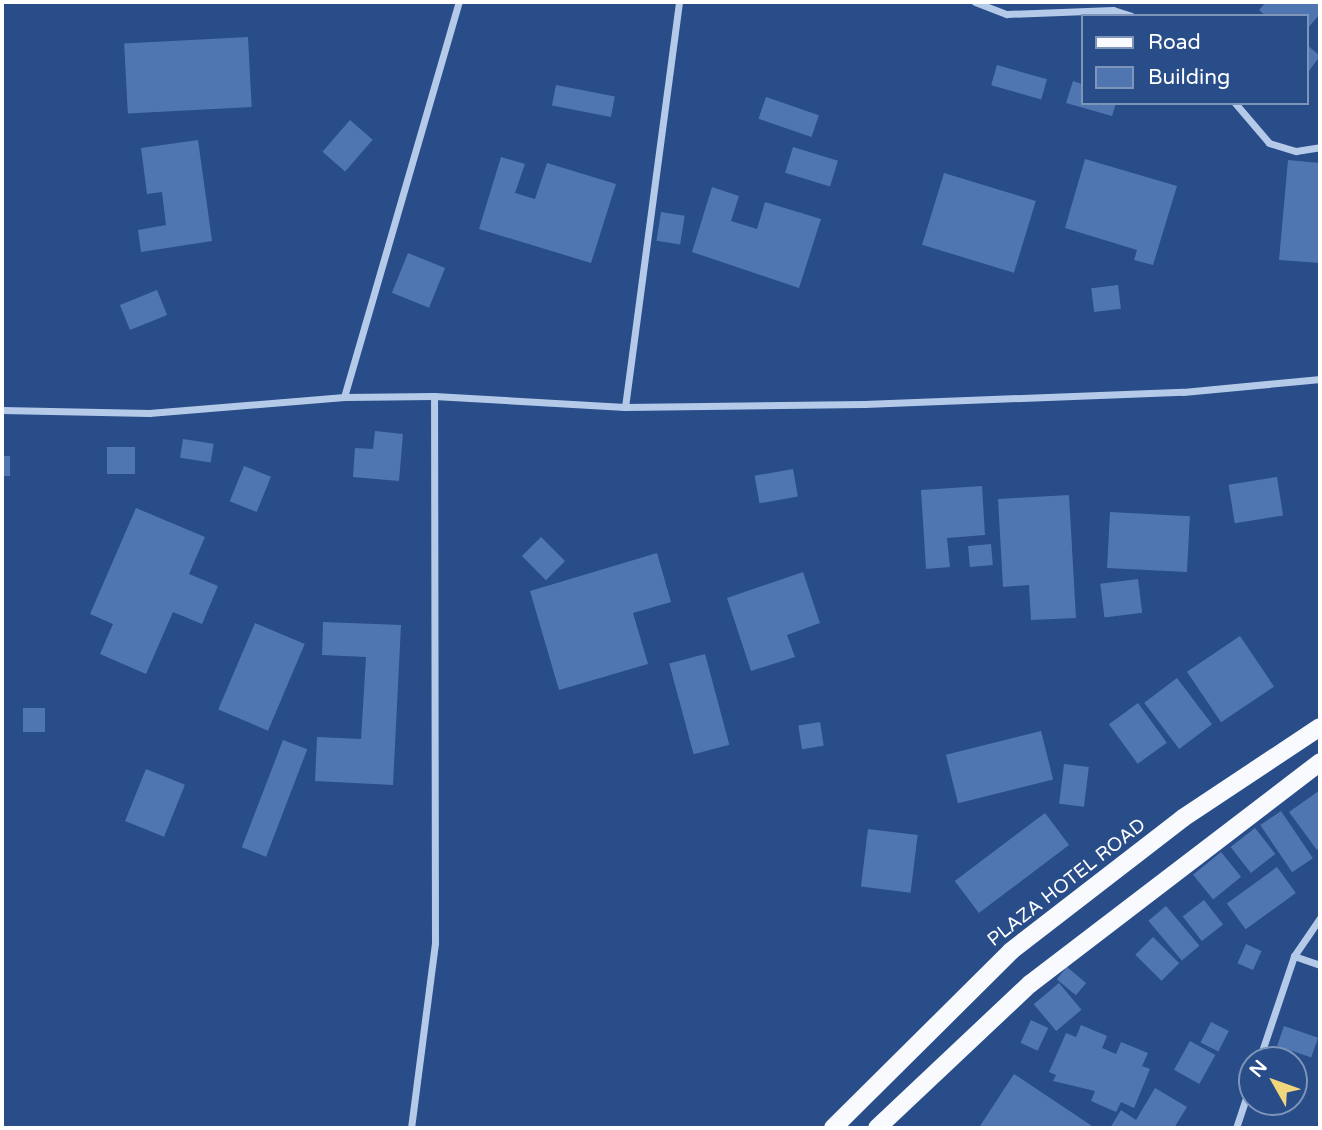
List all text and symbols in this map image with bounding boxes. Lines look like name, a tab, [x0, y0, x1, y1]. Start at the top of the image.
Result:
legend	[1080, 14, 1308, 105]
text: Road	[1148, 30, 1201, 55]
text: Building	[1148, 65, 1230, 90]
street label: PLAZA HOTEL ROAD	[983, 814, 1151, 952]
north arrow	[1238, 1046, 1308, 1116]
text: N	[1245, 1056, 1272, 1082]

